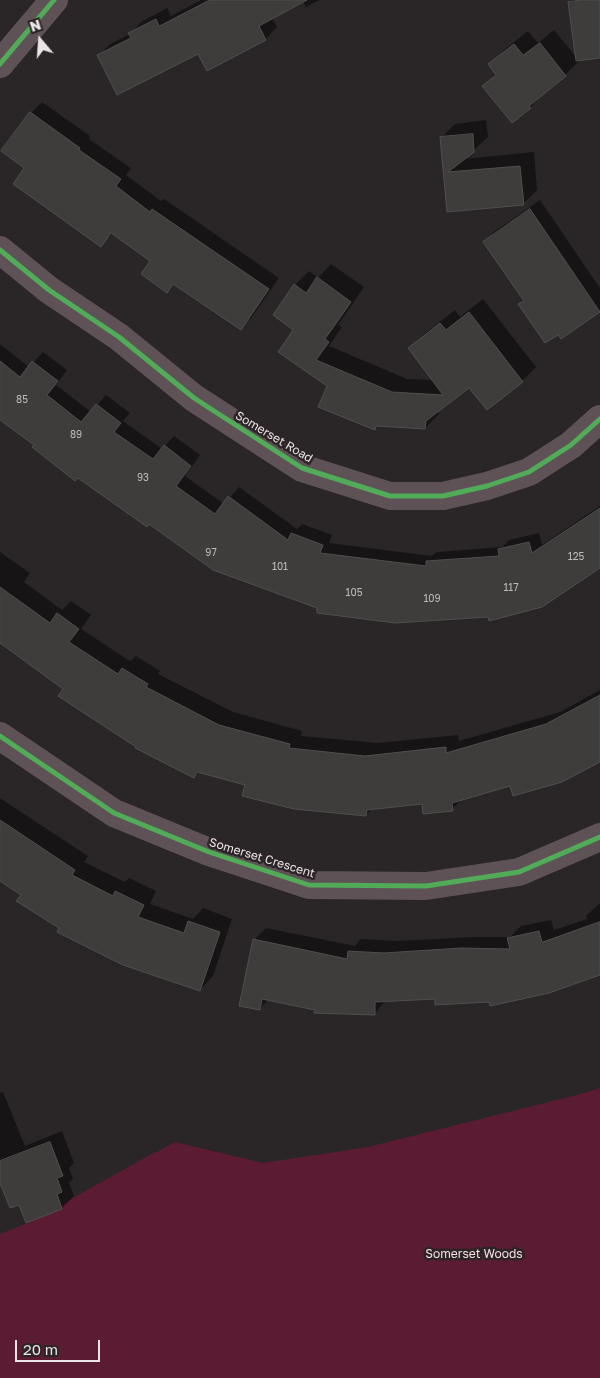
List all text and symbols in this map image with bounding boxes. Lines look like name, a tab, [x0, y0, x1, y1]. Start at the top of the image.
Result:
north arrow	[15, 15, 65, 65]
text: N	[28, 16, 43, 35]
house number: 85	[16, 394, 28, 406]
street label: Somerset Road	[233, 408, 315, 466]
house number: 89	[70, 429, 82, 441]
house number: 93	[137, 472, 149, 484]
house number: 97	[205, 547, 217, 559]
house number: 125	[568, 551, 584, 563]
house number: 101	[272, 561, 288, 573]
house number: 117	[504, 582, 518, 594]
house number: 105	[346, 587, 362, 599]
house number: 109	[423, 593, 441, 605]
street label: Somerset Crescent	[207, 835, 317, 881]
park label: Somerset Woods	[425, 1247, 523, 1261]
scale bar	[18, 1330, 102, 1362]
text: 20 m	[23, 1340, 58, 1358]

